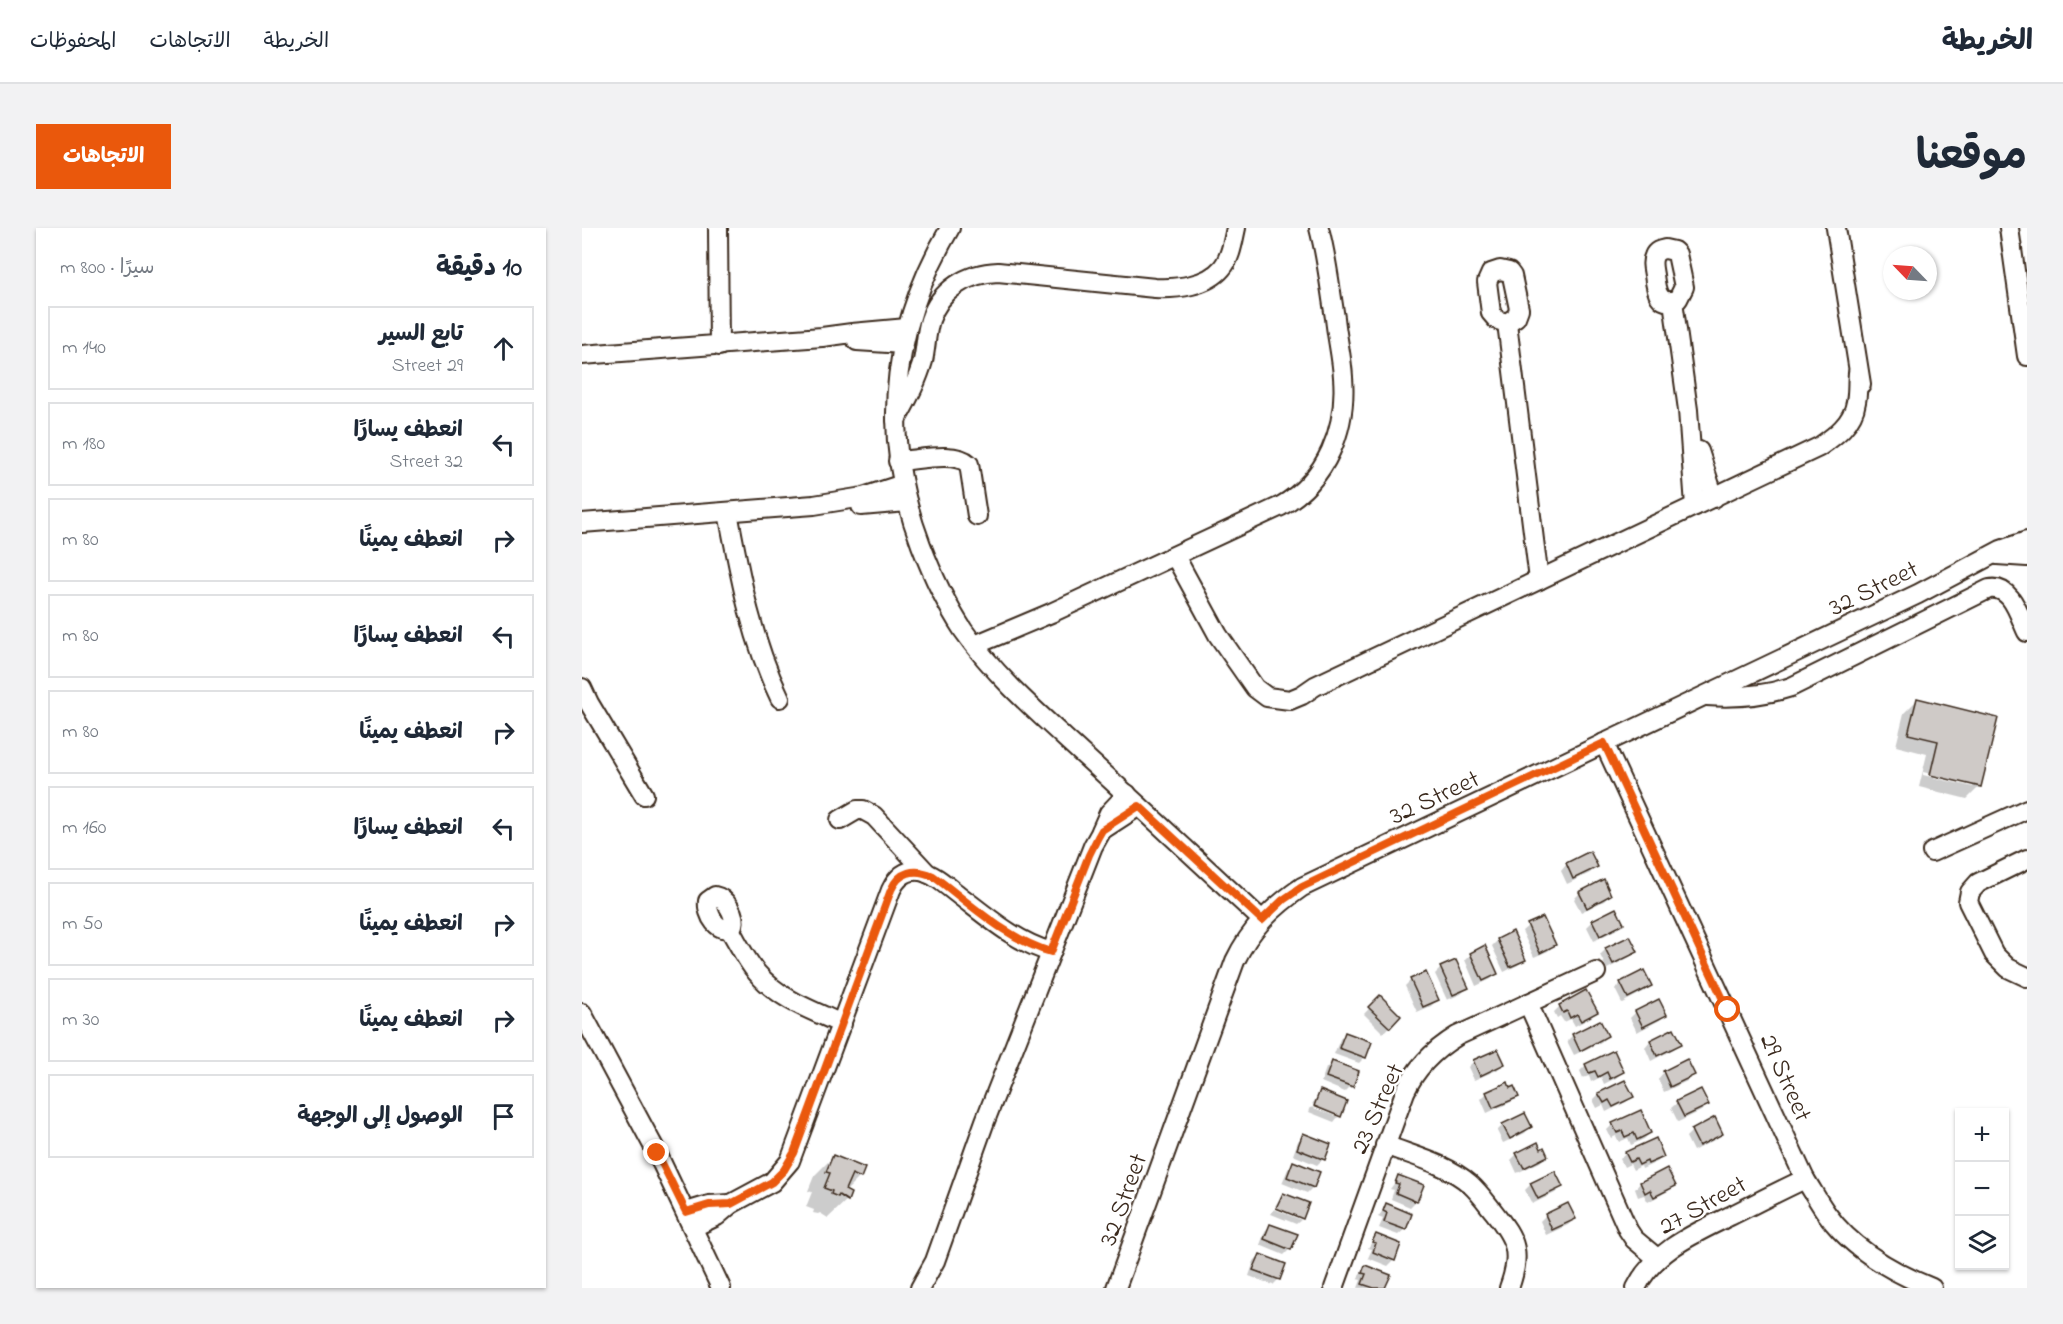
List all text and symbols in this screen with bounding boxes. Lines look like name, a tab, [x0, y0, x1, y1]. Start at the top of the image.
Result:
text: الخريطة	[1942, 22, 2033, 63]
text: المحفوظات	[30, 27, 116, 57]
text: الاتجاهات	[149, 27, 231, 57]
text: الخريطة	[264, 27, 329, 57]
button: الاتجاهات	[36, 124, 171, 189]
text: موقعنا	[1916, 127, 2027, 188]
north arrow	[1883, 246, 1937, 300]
text: 10 دقيقة	[436, 250, 522, 288]
text: سيرًا · 800 m	[60, 254, 154, 283]
text: تابع السير	[379, 319, 463, 351]
icon: ahead	[487, 332, 520, 365]
text: 140 m	[62, 334, 106, 363]
text: 29 Street	[392, 352, 463, 381]
text: انعطف يسارًا	[354, 415, 463, 447]
icon: left	[487, 428, 520, 461]
text: 180 m	[62, 430, 105, 459]
text: 32 Street	[389, 448, 463, 477]
icon: right	[487, 524, 520, 557]
text: انعطف يمينًا	[359, 525, 463, 557]
text: 80 m	[62, 526, 99, 555]
street label: 32 Street	[1823, 552, 1926, 628]
icon: left	[487, 620, 520, 653]
text: انعطف يسارًا	[354, 621, 463, 653]
text: 80 m	[62, 622, 99, 651]
icon: right	[487, 716, 520, 749]
text: انعطف يمينًا	[359, 717, 463, 749]
text: 80 m	[62, 718, 99, 747]
street label: 32 Street	[1384, 761, 1487, 836]
icon: left	[487, 812, 520, 845]
text: انعطف يسارًا	[354, 813, 463, 845]
text: 160 m	[62, 814, 106, 843]
icon: right	[487, 908, 520, 941]
text: انعطف يمينًا	[359, 909, 463, 941]
text: 50 m	[62, 910, 103, 939]
route start	[1714, 996, 1740, 1022]
icon: right	[487, 1004, 520, 1037]
text: انعطف يمينًا	[359, 1005, 463, 1037]
text: 30 m	[62, 1006, 99, 1035]
street label: 29 Street	[1748, 1028, 1821, 1129]
street label: 23 Street	[1342, 1058, 1416, 1161]
icon: arrive	[487, 1100, 520, 1133]
text: الوصول إلى الوجهة	[297, 1101, 463, 1133]
map controls	[1955, 1108, 2009, 1270]
button: +	[1955, 1108, 2009, 1162]
route end	[643, 1139, 669, 1165]
street label: 32 Street	[1091, 1148, 1159, 1251]
button: −	[1955, 1162, 2009, 1216]
street label: 27 Street	[1652, 1167, 1755, 1246]
button: layers	[1955, 1216, 2009, 1270]

